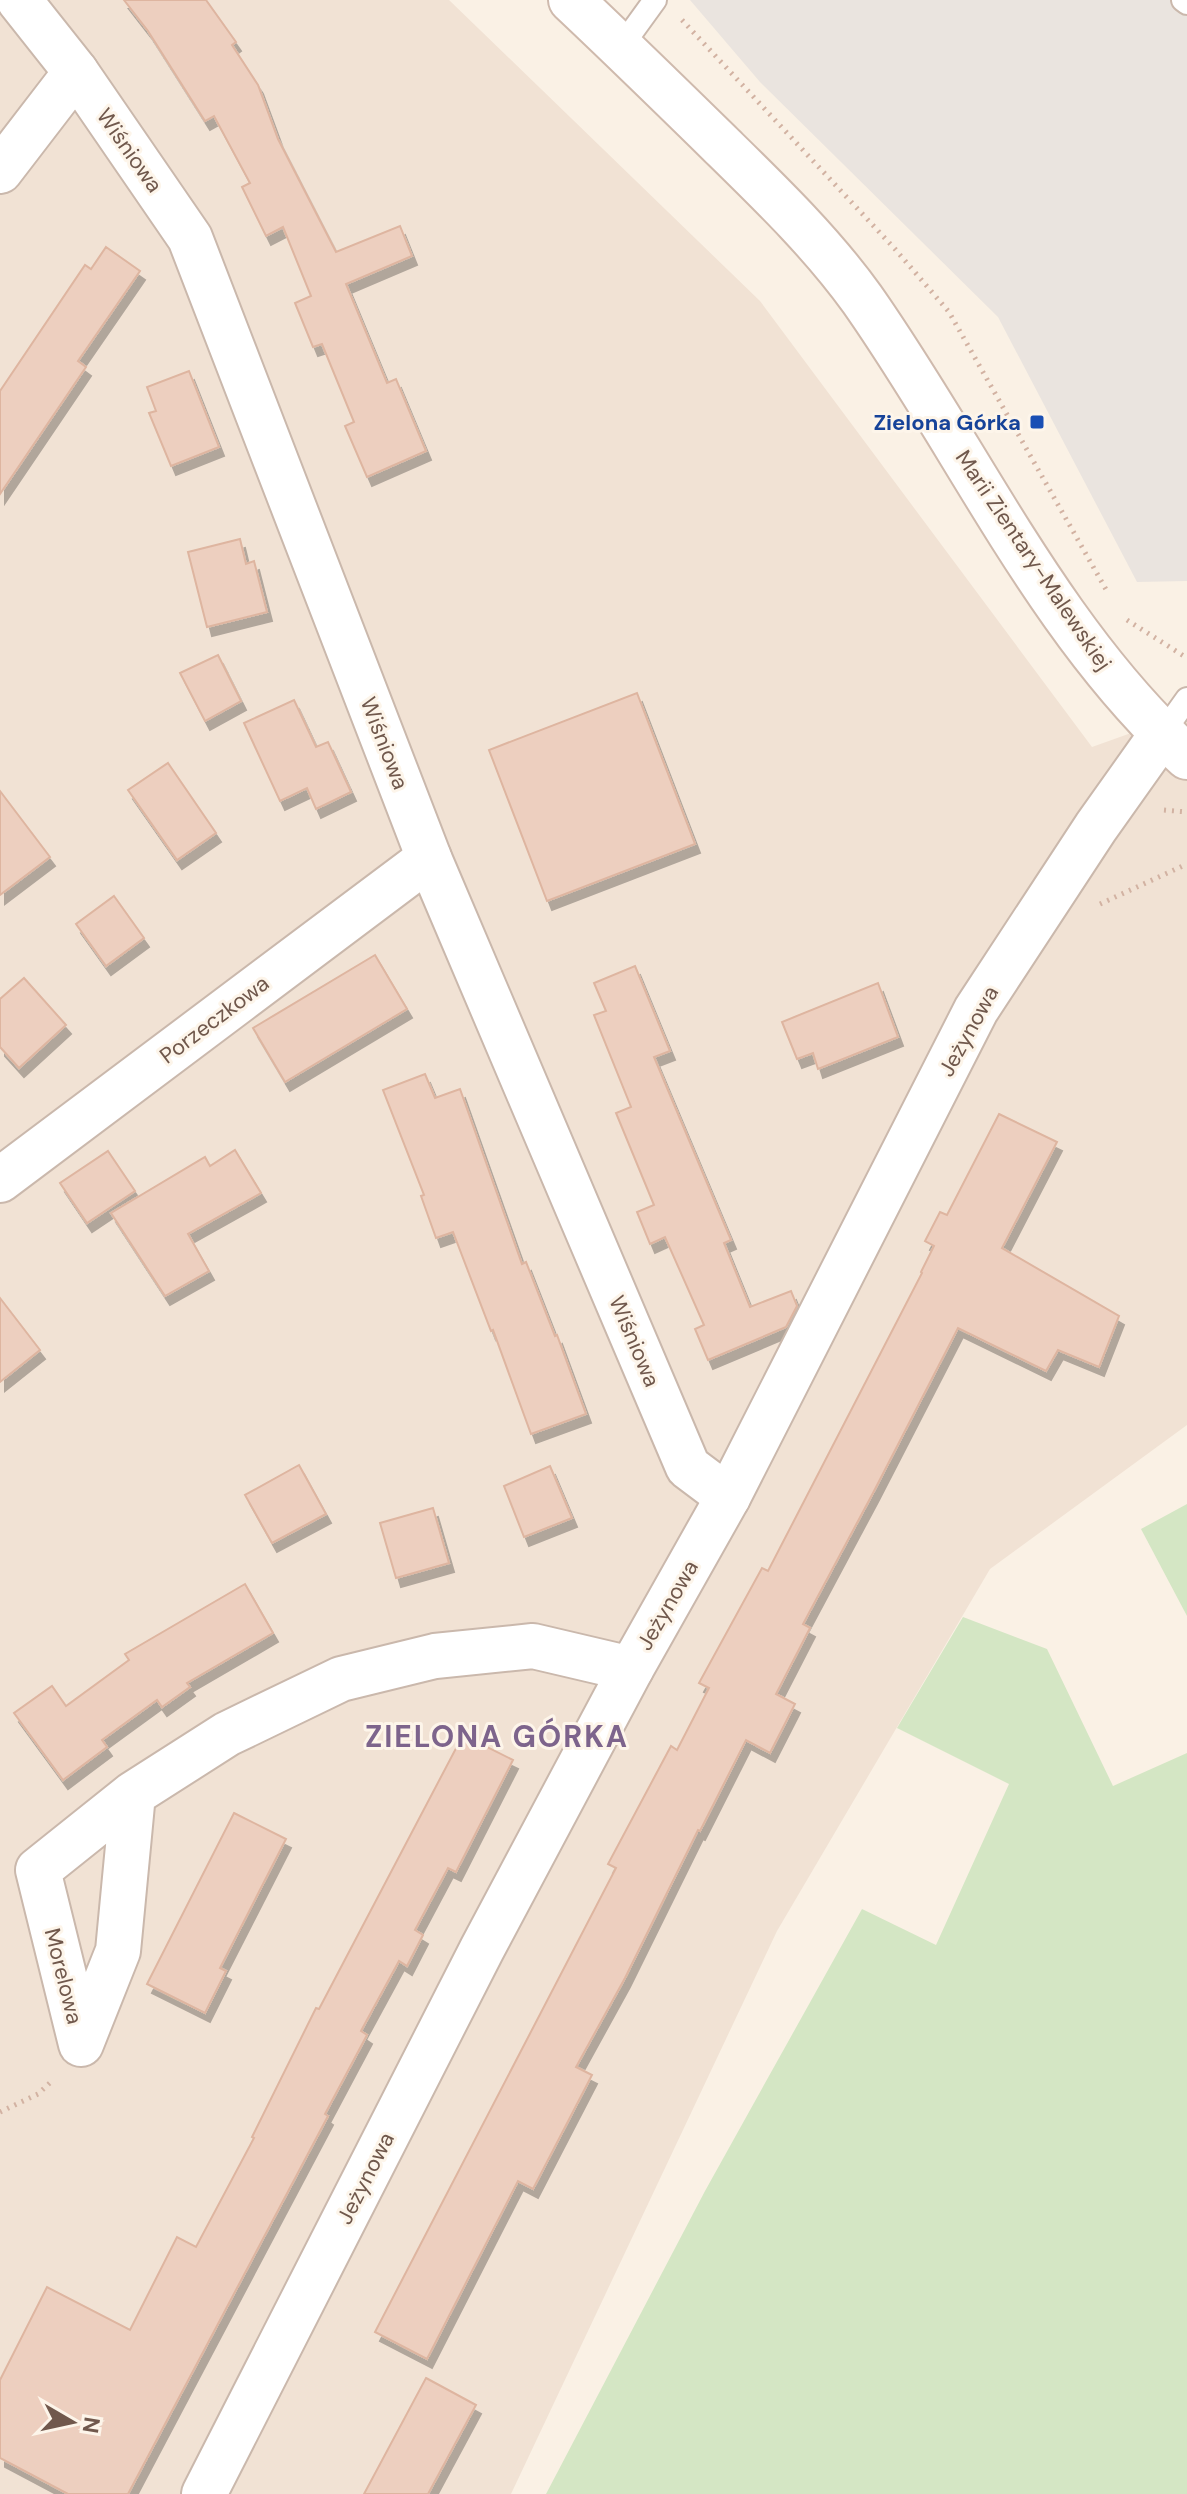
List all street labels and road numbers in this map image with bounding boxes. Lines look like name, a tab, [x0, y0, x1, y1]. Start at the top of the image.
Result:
street label: Wiśniowa	[90, 102, 169, 198]
street label: Marii Zientary-Malewskiej	[949, 445, 1118, 676]
street label: Wiśniowa	[354, 693, 415, 793]
street label: Porzeczkowa	[154, 969, 275, 1070]
street label: Jeżynowa	[932, 981, 1005, 1082]
street label: Wiśniowa	[602, 1291, 667, 1391]
street label: Jeżynowa	[630, 1555, 705, 1656]
street label: Morelowa	[38, 1925, 89, 2027]
street label: Jeżynowa	[330, 2127, 401, 2229]

